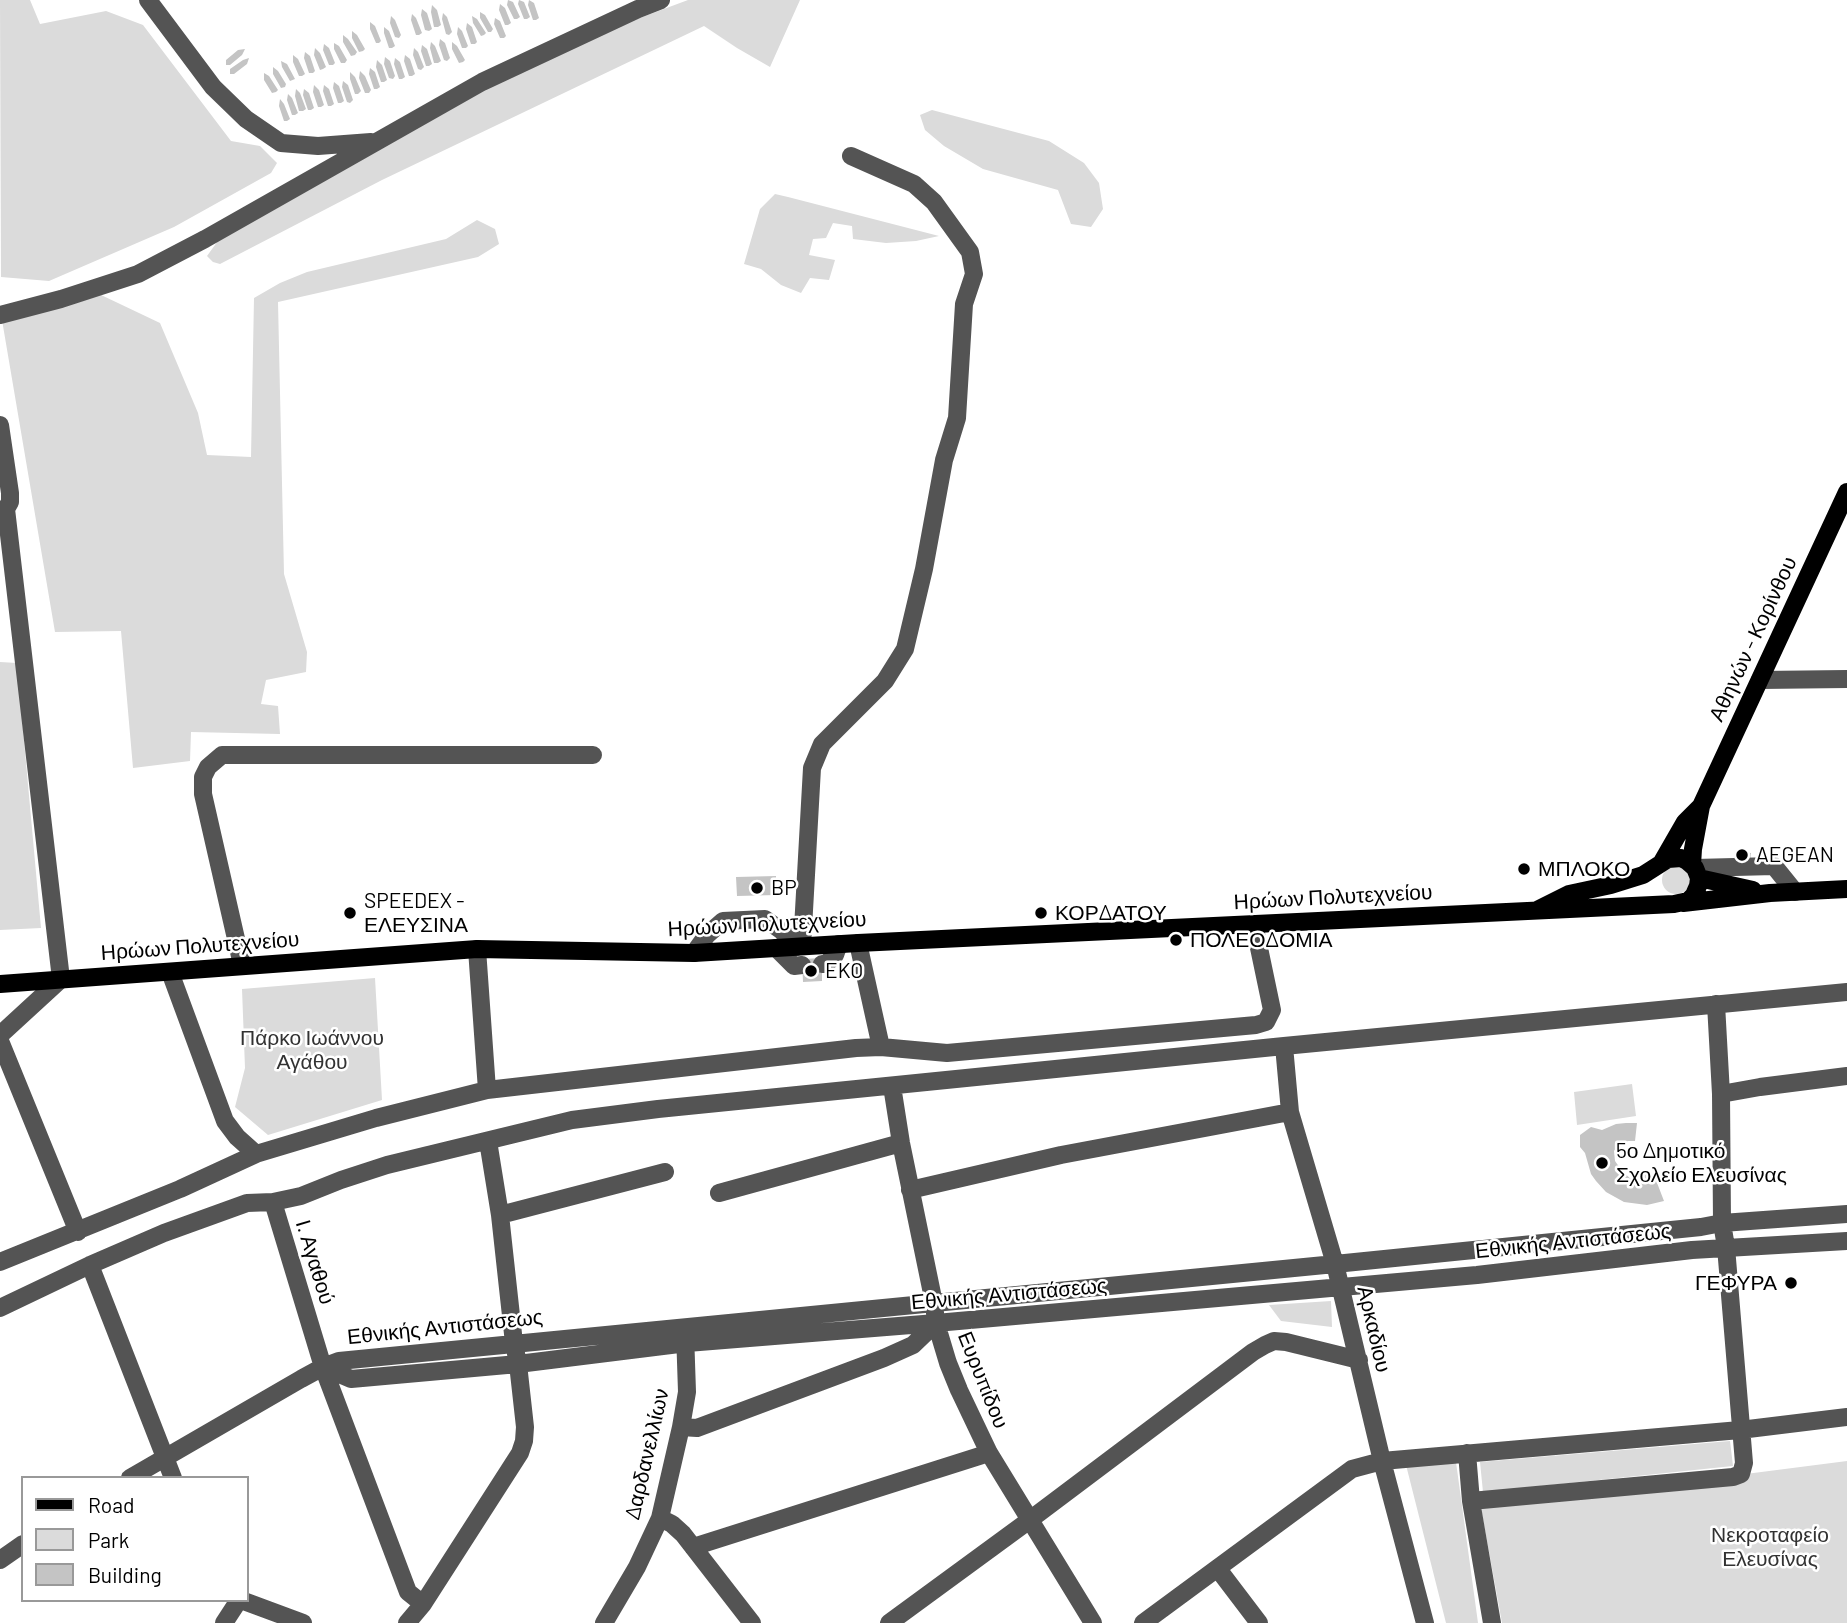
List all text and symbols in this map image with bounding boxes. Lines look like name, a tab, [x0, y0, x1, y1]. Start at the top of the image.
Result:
street label: Αθηνών - Κορίνθου	[1704, 553, 1802, 725]
place label: AEGEAN	[1756, 842, 1834, 868]
marker: AEGEAN	[1734, 847, 1750, 863]
place label: ΜΠΛΟΚΟ	[1538, 856, 1630, 882]
marker: ΜΠΛΟΚΟ	[1516, 861, 1532, 877]
place label: BP	[771, 875, 797, 901]
street label: Ηρώων Πολυτεχνείου	[1233, 879, 1433, 915]
marker: BP	[749, 880, 765, 896]
place label: SPEEDEX - ΕΛΕΥΣΙΝΑ	[364, 888, 468, 938]
place label: ΚΟΡΔΑΤΟΥ	[1055, 900, 1167, 926]
marker: SPEEDEX - ΕΛΕΥΣΙΝΑ	[342, 905, 358, 921]
marker: ΚΟΡΔΑΤΟΥ	[1033, 905, 1049, 921]
street label: Ηρώων Πολυτεχνείου	[667, 906, 867, 942]
street label: Ηρώων Πολυτεχνείου	[100, 926, 300, 966]
place label: ΠΟΛΕΟΔΟΜΙΑ	[1190, 927, 1333, 953]
marker: ΠΟΛΕΟΔΟΜΙΑ	[1168, 932, 1184, 948]
place label: EKO	[825, 958, 863, 984]
marker: EKO	[803, 963, 819, 979]
park label: Πάρκο Ιωάννου Αγάθου	[240, 1025, 384, 1075]
place label: 5ο Δημοτικό Σχολείο Ελευσίνας	[1616, 1138, 1787, 1188]
marker: 5ο Δημοτικό Σχολείο Ελευσίνας	[1594, 1155, 1610, 1171]
street label: Ι. Αγαθού	[290, 1217, 340, 1307]
street label: Εθνικής Αντιστάσεως	[1474, 1218, 1672, 1264]
place label: ΓΕΦΥΡΑ	[1695, 1270, 1777, 1296]
street label: Εθνικής Αντιστάσεως	[910, 1273, 1108, 1315]
marker: ΓΕΦΥΡΑ	[1783, 1275, 1799, 1291]
street label: Αρκαδίου	[1352, 1283, 1396, 1375]
street label: Εθνικής Αντιστάσεως	[346, 1304, 544, 1350]
street label: Ευρυπίδου	[952, 1328, 1014, 1432]
street label: Δαρδανελλίων	[620, 1386, 674, 1522]
legend	[21, 1476, 248, 1602]
text: Road	[88, 1492, 134, 1517]
park label: Νεκροταφείο Ελευσίνας	[1711, 1522, 1829, 1572]
text: Park	[88, 1527, 129, 1552]
text: Building	[88, 1562, 162, 1587]

